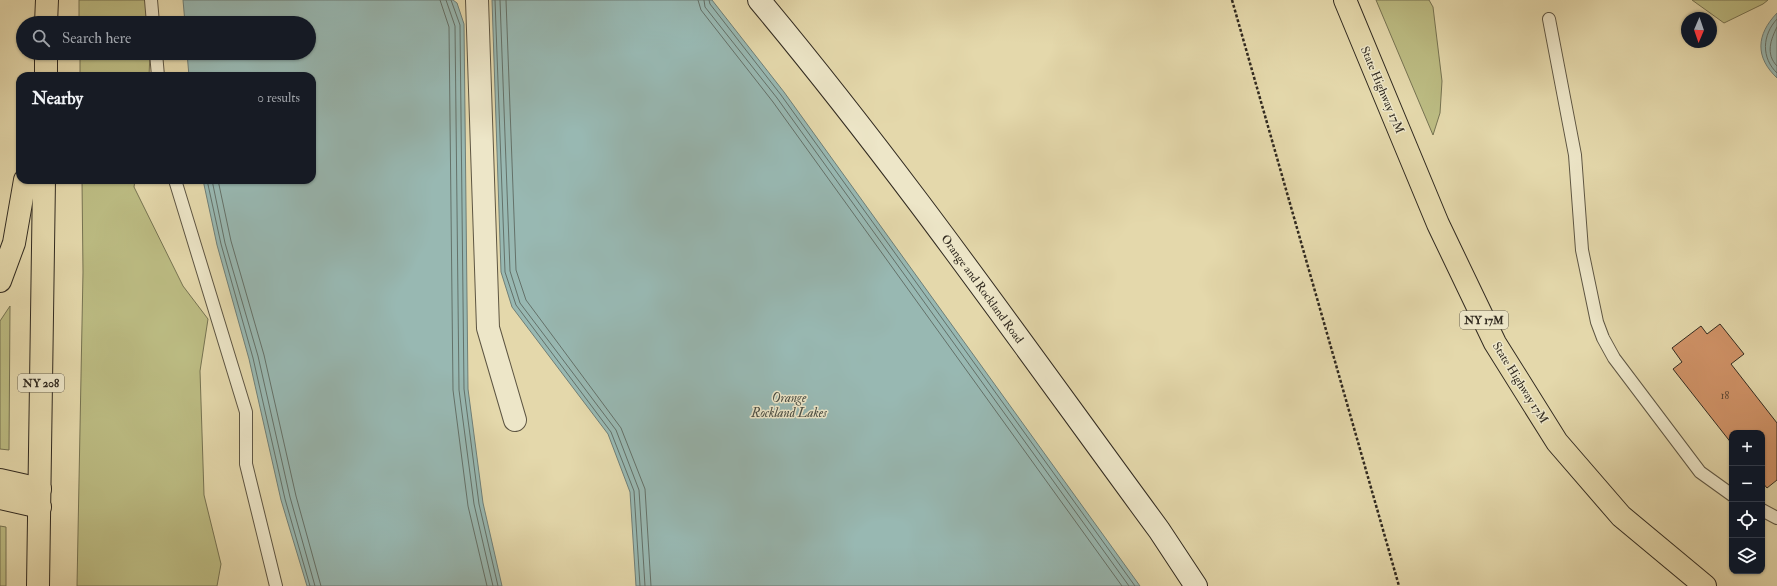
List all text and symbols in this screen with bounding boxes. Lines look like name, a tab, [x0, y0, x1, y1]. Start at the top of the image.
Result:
north arrow	[1681, 12, 1717, 48]
search box	[16, 16, 316, 60]
icon: search	[30, 27, 52, 49]
text: Search here	[62, 29, 131, 48]
street label: State Highway 17M	[1357, 44, 1407, 136]
text: Nearby	[32, 88, 83, 109]
text: 0 results	[257, 90, 300, 106]
street label: Orange and Rockland Road	[937, 232, 1027, 346]
road number: NY 17M	[1460, 311, 1508, 329]
street label: State Highway 17M	[1489, 339, 1551, 427]
road number: NY 208	[18, 374, 64, 392]
water label: Orange Rockland Lakes	[750, 390, 827, 421]
house number: 18	[1721, 390, 1729, 402]
map controls	[1729, 430, 1765, 574]
button: +	[1729, 430, 1765, 466]
button: −	[1729, 466, 1765, 502]
button: locate	[1729, 502, 1765, 538]
button: layers	[1729, 538, 1765, 574]

